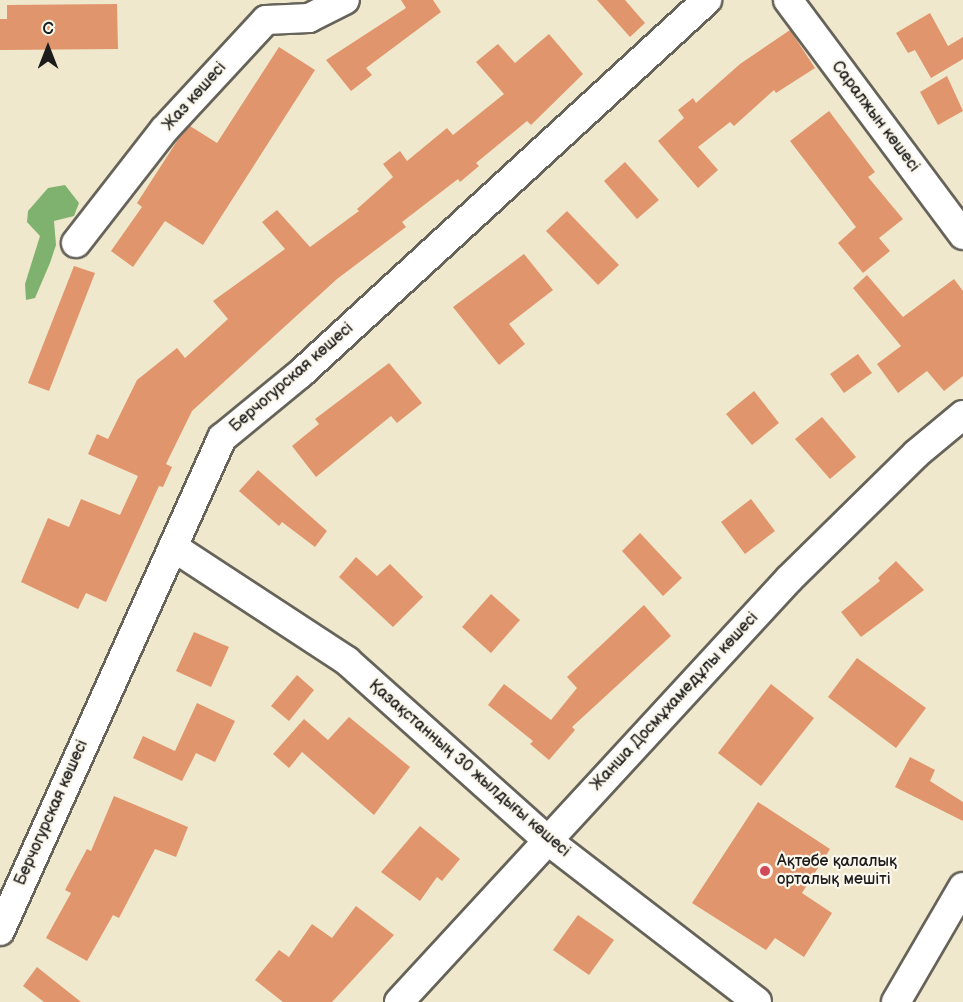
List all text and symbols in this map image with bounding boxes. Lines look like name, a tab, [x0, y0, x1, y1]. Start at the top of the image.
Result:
north arrow	[18, 18, 78, 78]
text: С	[42, 20, 54, 39]
street label: Саралжын көшесі	[827, 58, 923, 176]
street label: Жаз көшесі	[159, 59, 231, 135]
street label: Берчогурская көшесі	[226, 319, 358, 437]
street label: Жанша Досмұхамедұлы көшесі	[587, 609, 763, 795]
street label: Қазақстанның 30 жылдығы көшесі	[364, 676, 574, 862]
street label: Берчогурская көшесі	[11, 737, 93, 889]
place label: Ақтөбе қалалық орталық мешіті	[777, 852, 897, 890]
marker: Ақтөбе қалалық орталық мешіті	[758, 864, 772, 878]

